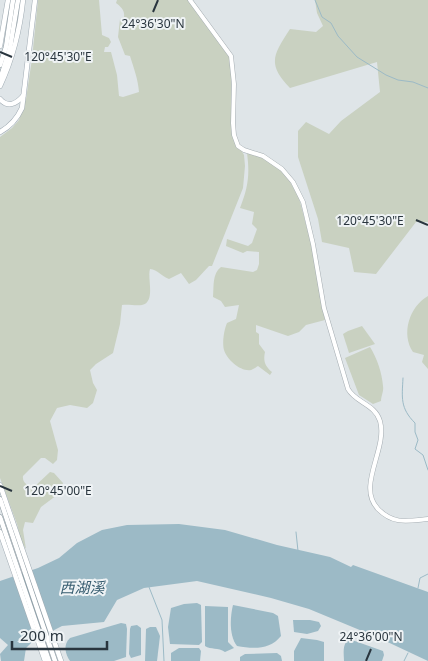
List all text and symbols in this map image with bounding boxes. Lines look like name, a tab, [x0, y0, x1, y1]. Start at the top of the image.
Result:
text: 24°36'30"N	[121, 15, 185, 32]
text: 120°45'30"E	[24, 48, 92, 65]
text: 120°45'30"E	[336, 212, 404, 229]
text: 120°45'00"E	[24, 482, 92, 499]
water label: 西湖溪	[59, 577, 106, 597]
scale bar	[12, 618, 108, 650]
text: 200 m	[20, 625, 64, 645]
text: 24°36'00"N	[339, 628, 403, 645]

